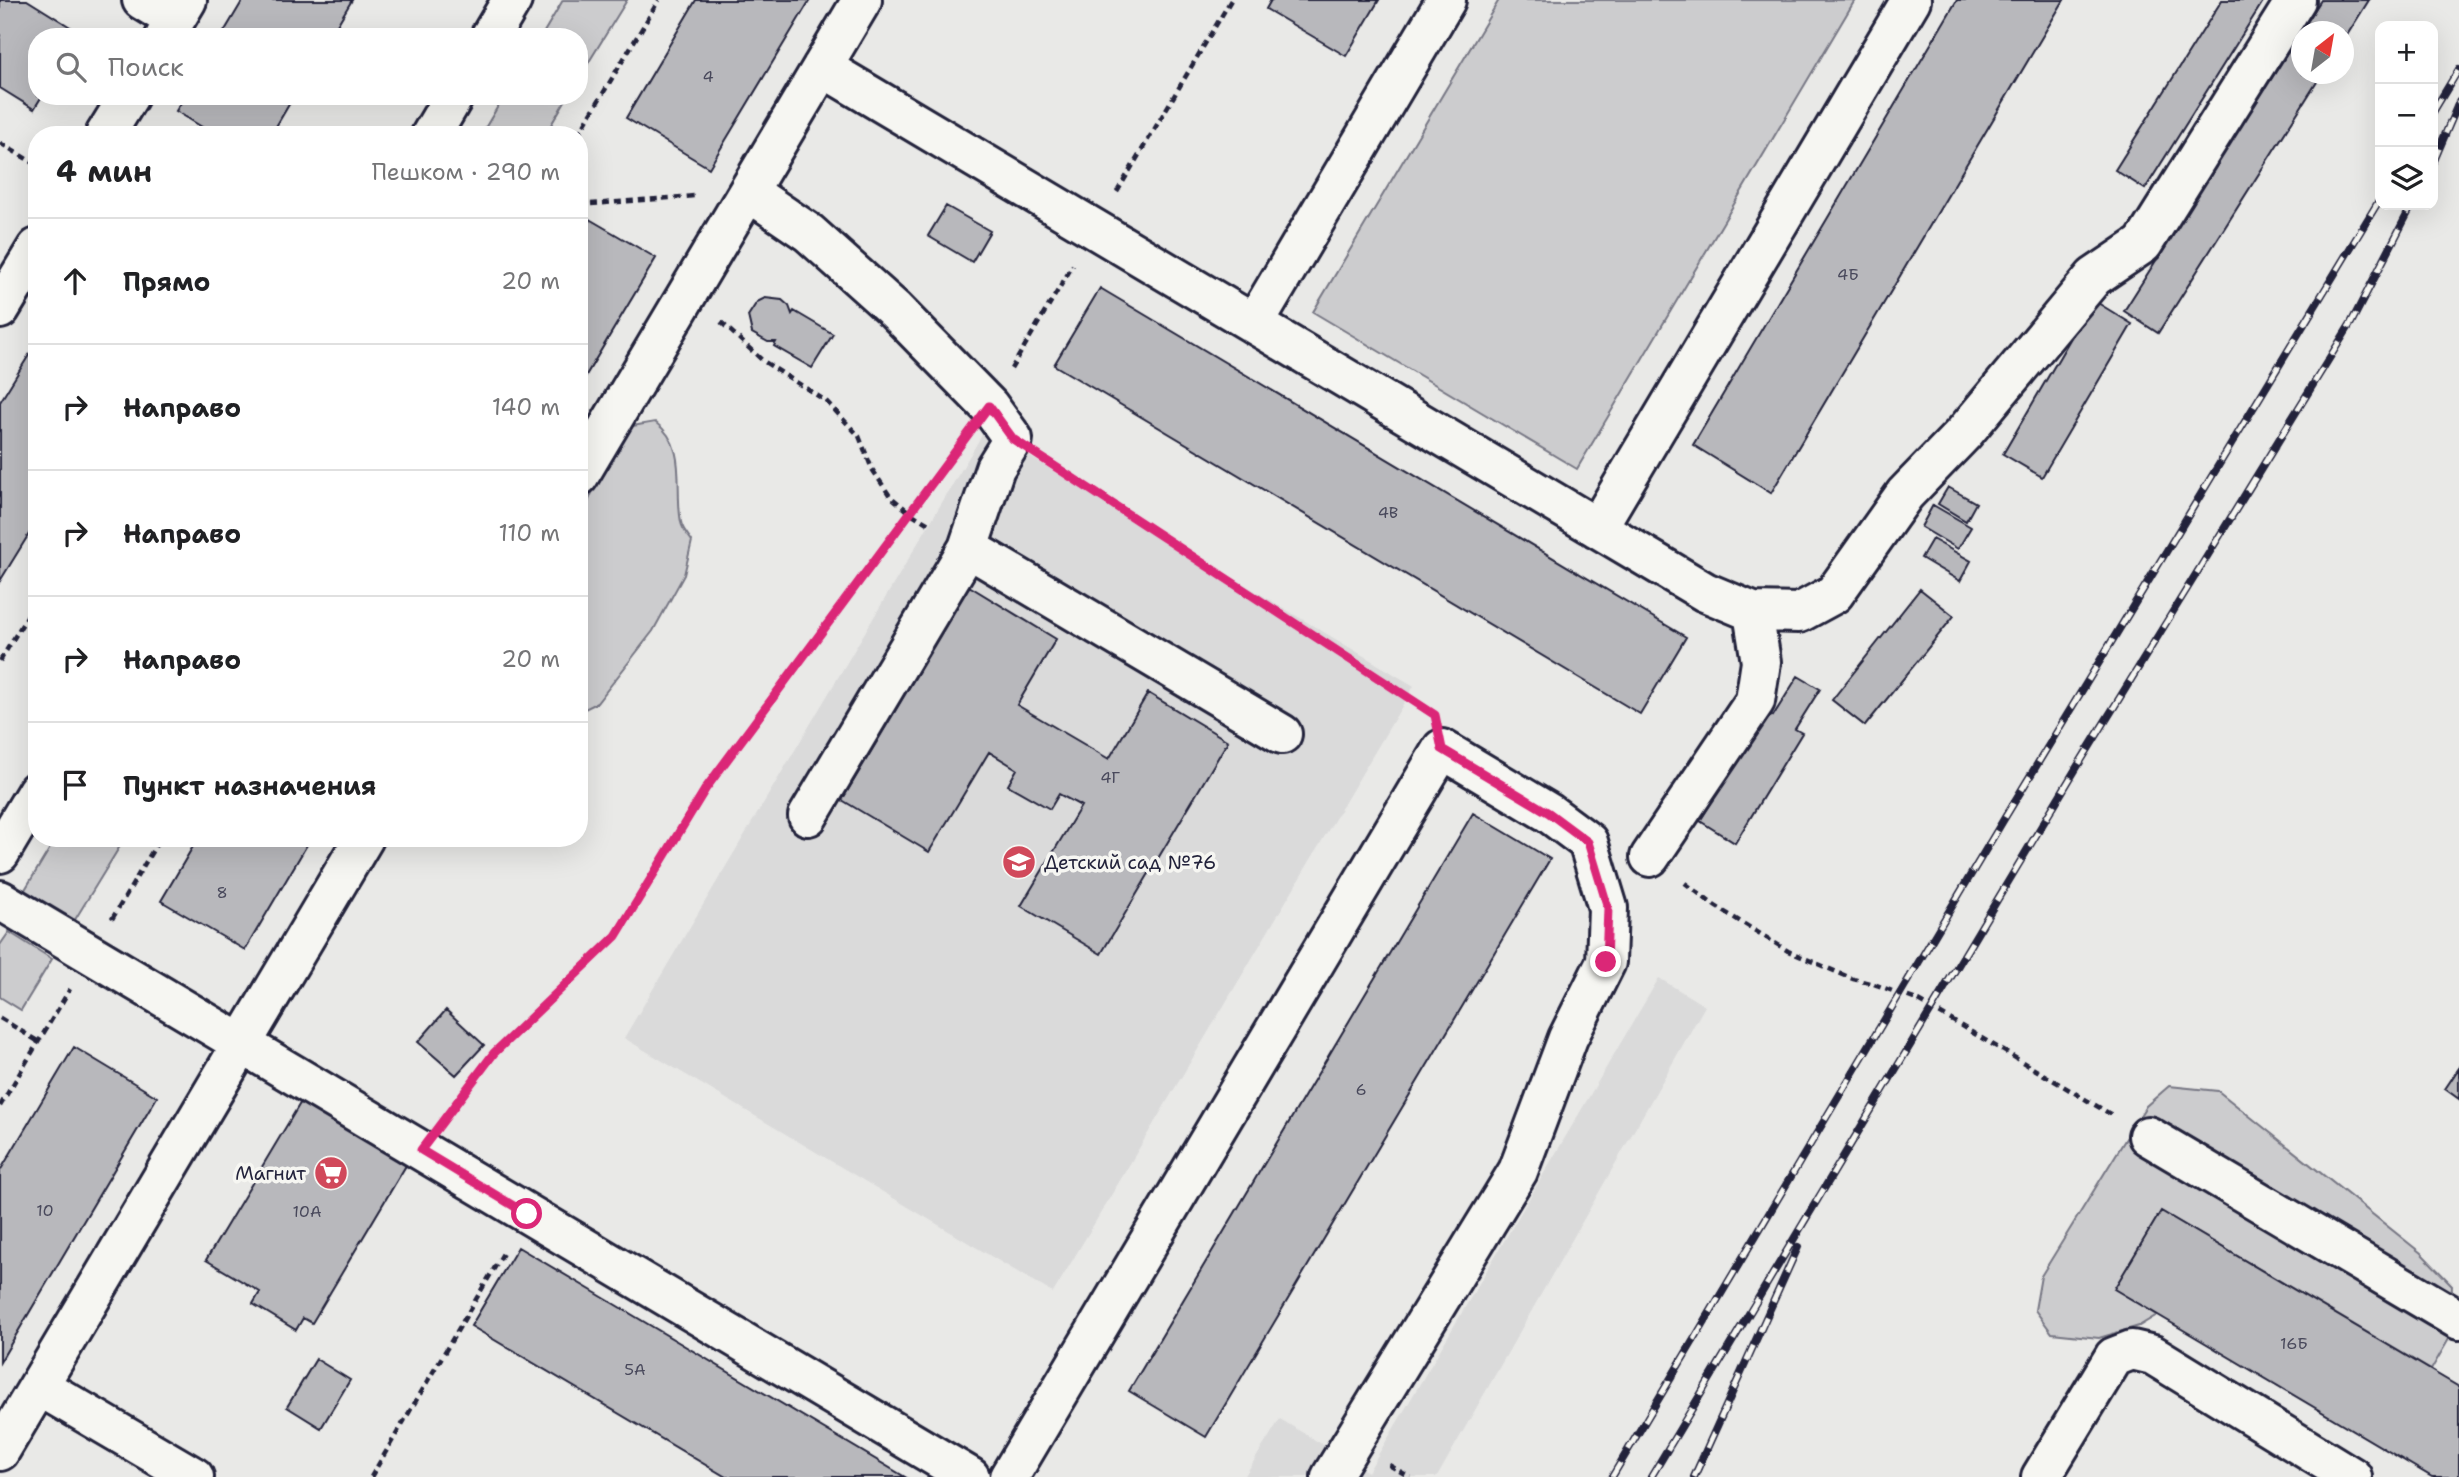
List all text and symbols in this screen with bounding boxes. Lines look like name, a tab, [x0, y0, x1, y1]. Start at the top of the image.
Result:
north arrow	[2291, 21, 2354, 84]
map controls	[2375, 21, 2438, 210]
button: +	[2375, 21, 2438, 84]
search box	[28, 28, 588, 105]
icon: search	[52, 48, 90, 86]
text: Поиск	[108, 49, 184, 84]
house number: 4	[702, 66, 714, 87]
button: −	[2375, 84, 2438, 147]
button: layers	[2375, 147, 2438, 210]
text: 4 мин	[56, 151, 152, 192]
text: Пешком · 290 m	[372, 157, 560, 187]
icon: ahead	[56, 262, 94, 300]
text: Прямо	[123, 264, 211, 299]
house number: 4Б	[1837, 264, 1859, 285]
text: 20 m	[501, 266, 560, 296]
icon: right	[56, 388, 94, 426]
text: Направо	[123, 390, 241, 425]
text: 140 m	[492, 392, 560, 422]
house number: 4В	[1378, 502, 1398, 523]
icon: right	[56, 514, 94, 552]
text: Направо	[123, 516, 241, 551]
text: 110 m	[498, 518, 560, 548]
icon: right	[56, 640, 94, 678]
text: Направо	[123, 642, 241, 677]
text: 20 m	[501, 644, 560, 674]
icon: arrive	[56, 766, 94, 804]
house number: 4Г	[1100, 767, 1120, 788]
text: Пункт назначения	[123, 768, 376, 803]
school or university icon: Детский сад №76	[1000, 843, 1038, 881]
place label: Детский сад №76	[1044, 850, 1216, 875]
house number: 8	[216, 882, 228, 903]
route end	[1590, 946, 1621, 977]
house number: 6	[1355, 1079, 1367, 1100]
supermarket icon: Магнит	[312, 1154, 350, 1192]
place label: Магнит	[235, 1161, 306, 1186]
route start	[511, 1198, 542, 1229]
house number: 10	[36, 1200, 54, 1221]
house number: 10А	[292, 1201, 322, 1222]
house number: 16Б	[2280, 1333, 2308, 1354]
house number: 5А	[624, 1359, 646, 1380]

